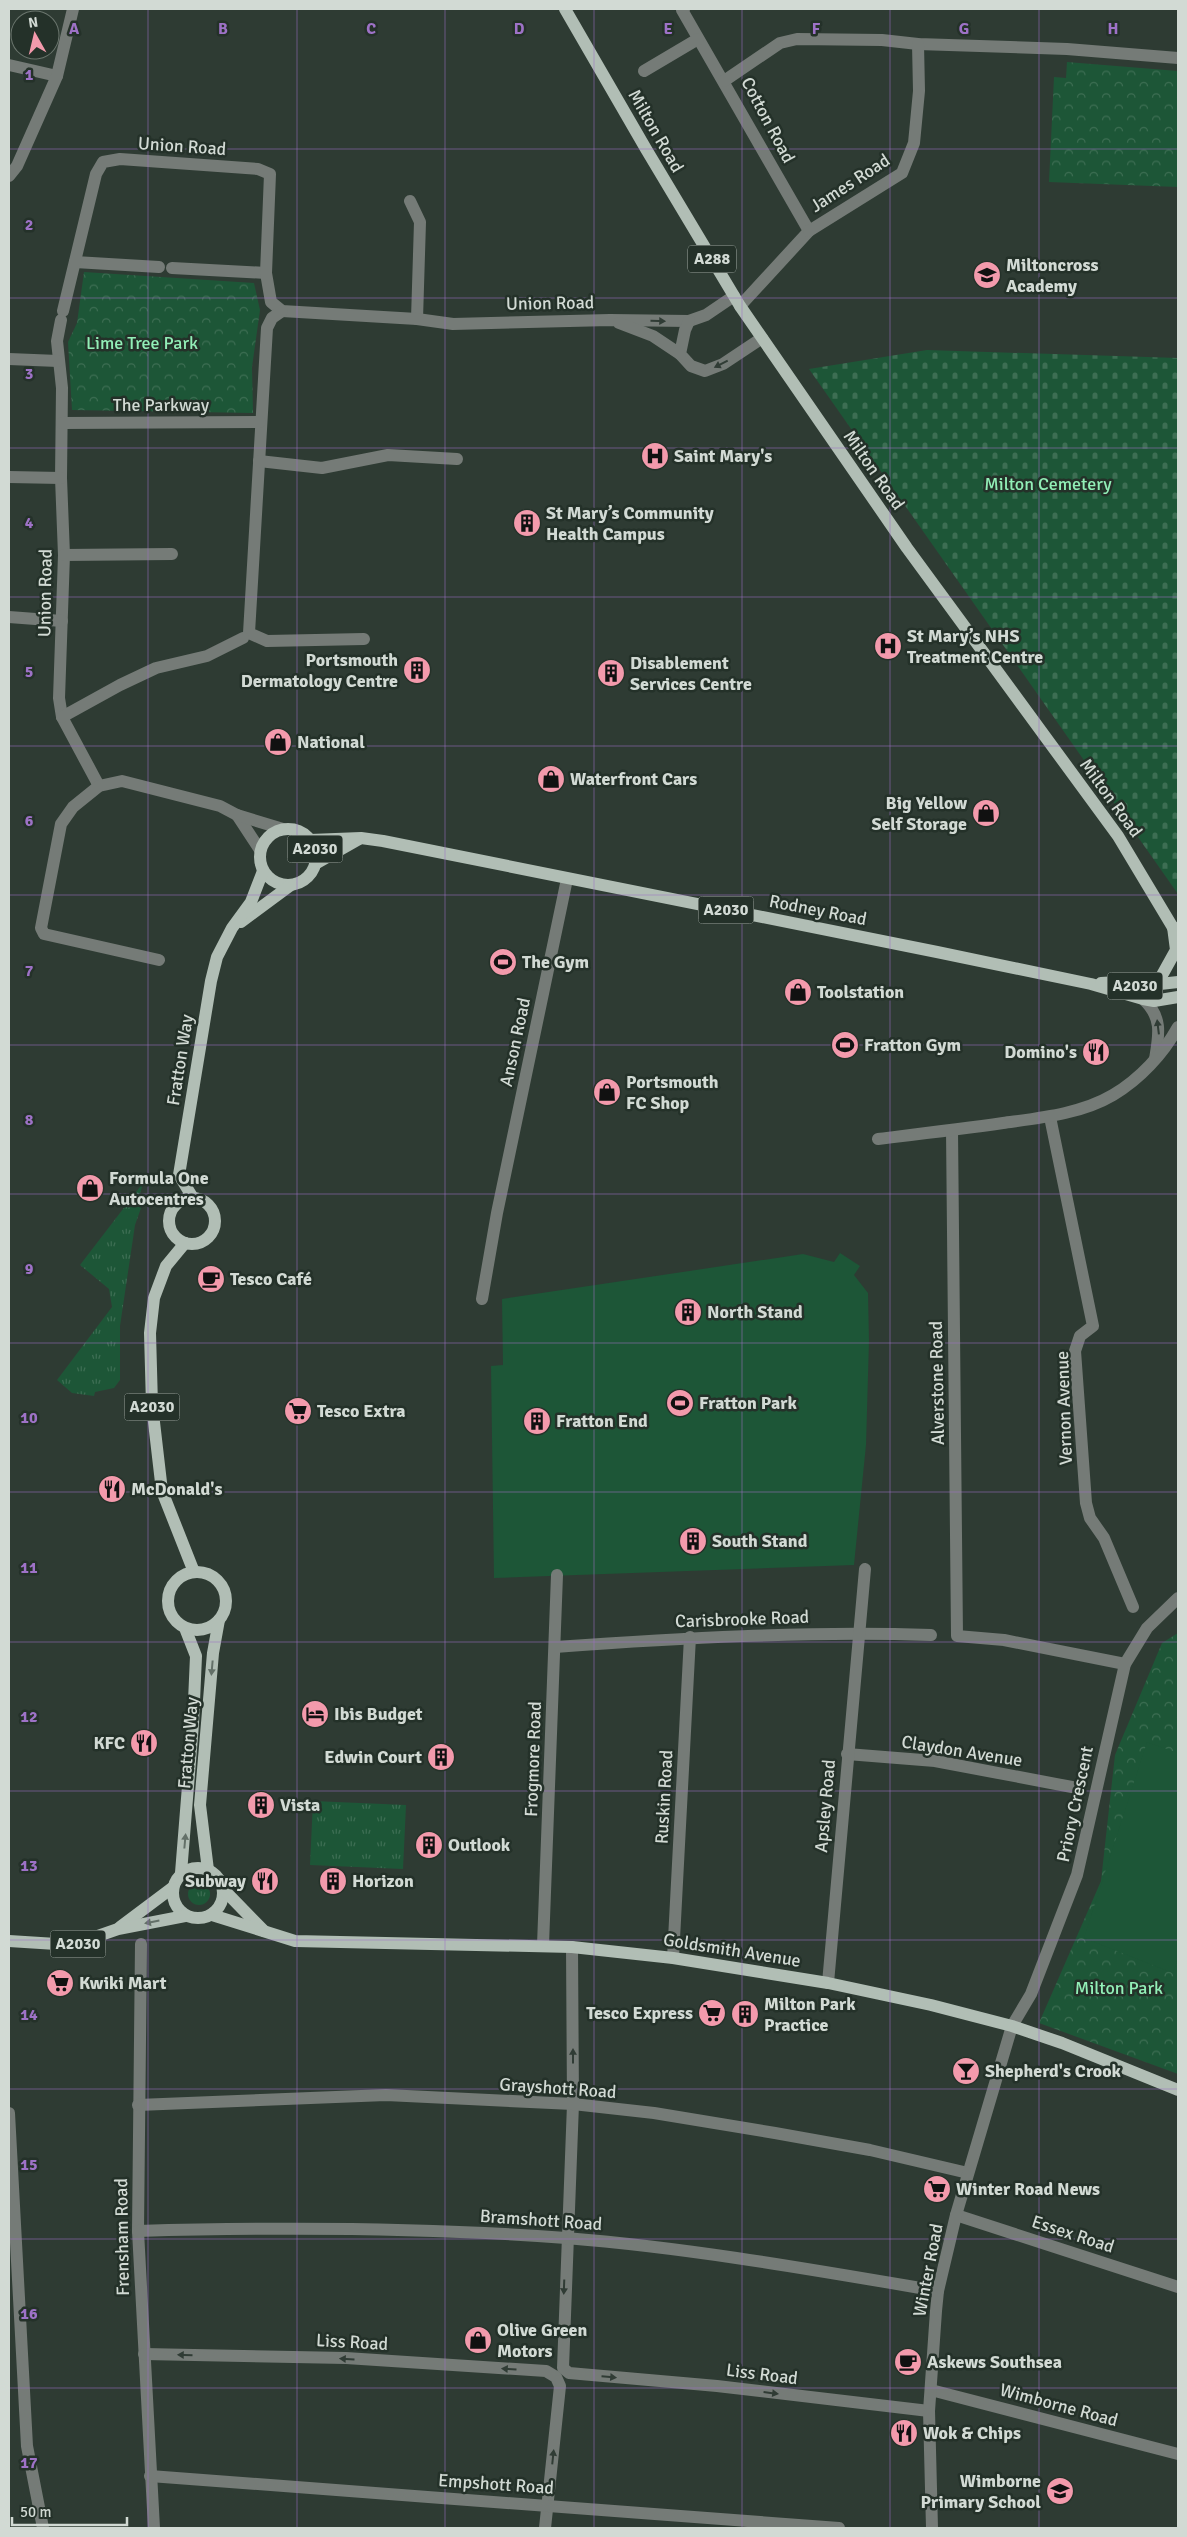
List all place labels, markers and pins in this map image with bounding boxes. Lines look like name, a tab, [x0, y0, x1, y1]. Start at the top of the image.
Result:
place label: Miltoncross Academy	[1006, 254, 1098, 297]
school or university icon: Miltoncross Academy	[972, 260, 1002, 290]
hospital icon: Saint Mary's	[640, 441, 670, 471]
place label: Saint Mary's	[674, 445, 772, 467]
place label: St Mary’s Community Health Campus	[546, 502, 714, 545]
building icon: St Mary’s Community Health Campus	[512, 508, 542, 538]
place label: St Mary’s NHS Treatment Centre	[907, 625, 1043, 668]
hospital icon: St Mary’s NHS Treatment Centre	[873, 631, 903, 661]
place label: Portsmouth Dermatology Centre	[241, 649, 398, 692]
place label: Disablement Services Centre	[630, 652, 752, 695]
building icon: Portsmouth Dermatology Centre	[402, 655, 432, 685]
building icon: Disablement Services Centre	[596, 658, 626, 688]
shop icon: National	[263, 727, 293, 757]
place label: National	[297, 731, 365, 753]
shop icon: Waterfront Cars	[536, 764, 566, 794]
place label: Waterfront Cars	[570, 768, 697, 790]
place label: Big Yellow Self Storage	[871, 792, 967, 835]
shop icon: Big Yellow Self Storage	[971, 798, 1001, 828]
sports icon: The Gym	[488, 947, 518, 977]
place label: The Gym	[522, 951, 589, 973]
shop icon: Toolstation	[783, 977, 813, 1007]
place label: Toolstation	[817, 981, 904, 1003]
sports icon: Fratton Gym	[830, 1030, 860, 1060]
place label: Fratton Gym	[864, 1034, 961, 1056]
restaurant icon: Domino's	[1081, 1037, 1111, 1067]
place label: Domino's	[1004, 1041, 1077, 1063]
place label: Portsmouth FC Shop	[626, 1071, 719, 1114]
shop icon: Portsmouth FC Shop	[592, 1077, 622, 1107]
place label: Formula One Autocentres	[109, 1167, 209, 1210]
shop icon: Formula One Autocentres	[75, 1173, 105, 1203]
cafe icon: Tesco Café	[196, 1264, 226, 1294]
place label: Tesco Café	[230, 1268, 312, 1290]
building icon: North Stand	[673, 1297, 703, 1327]
place label: North Stand	[707, 1301, 803, 1323]
sports icon: Fratton Park	[665, 1388, 695, 1418]
place label: Fratton Park	[699, 1392, 797, 1414]
supermarket icon: Tesco Extra	[283, 1396, 313, 1426]
place label: Tesco Extra	[317, 1400, 406, 1422]
building icon: Fratton End	[522, 1406, 552, 1436]
place label: Fratton End	[556, 1410, 648, 1432]
restaurant icon: McDonald's	[97, 1474, 127, 1504]
place label: McDonald's	[131, 1478, 222, 1500]
building icon: South Stand	[678, 1526, 708, 1556]
place label: South Stand	[712, 1530, 808, 1552]
hotel icon: Ibis Budget	[300, 1699, 330, 1729]
place label: Ibis Budget	[334, 1703, 423, 1725]
restaurant icon: KFC	[129, 1728, 159, 1758]
place label: KFC	[93, 1732, 125, 1754]
building icon: Edwin Court	[426, 1742, 456, 1772]
place label: Edwin Court	[324, 1746, 422, 1768]
building icon: Vista	[246, 1790, 276, 1820]
place label: Vista	[280, 1794, 320, 1816]
building icon: Outlook	[414, 1830, 444, 1860]
place label: Outlook	[448, 1834, 511, 1856]
restaurant icon: Subway	[250, 1866, 280, 1896]
building icon: Horizon	[318, 1866, 348, 1896]
place label: Subway	[185, 1870, 246, 1892]
place label: Horizon	[352, 1870, 414, 1892]
supermarket icon: Kwiki Mart	[45, 1968, 75, 1998]
place label: Kwiki Mart	[79, 1972, 167, 1994]
place label: Milton Park Practice	[764, 1993, 856, 2036]
supermarket icon: Tesco Express	[697, 1998, 727, 2028]
building icon: Milton Park Practice	[730, 1999, 760, 2029]
place label: Tesco Express	[586, 2002, 693, 2024]
bar icon: Shepherd's Crook	[951, 2056, 981, 2086]
place label: Shepherd's Crook	[985, 2060, 1122, 2082]
supermarket icon: Winter Road News	[922, 2174, 952, 2204]
place label: Winter Road News	[956, 2178, 1100, 2200]
place label: Olive Green Motors	[497, 2319, 588, 2362]
shop icon: Olive Green Motors	[463, 2325, 493, 2355]
cafe icon: Askews Southsea	[893, 2347, 923, 2377]
place label: Askews Southsea	[927, 2351, 1062, 2373]
restaurant icon: Wok & Chips	[889, 2418, 919, 2448]
place label: Wok & Chips	[923, 2422, 1021, 2444]
place label: Wimborne Primary School	[921, 2470, 1041, 2513]
school or university icon: Wimborne Primary School	[1045, 2476, 1075, 2506]

